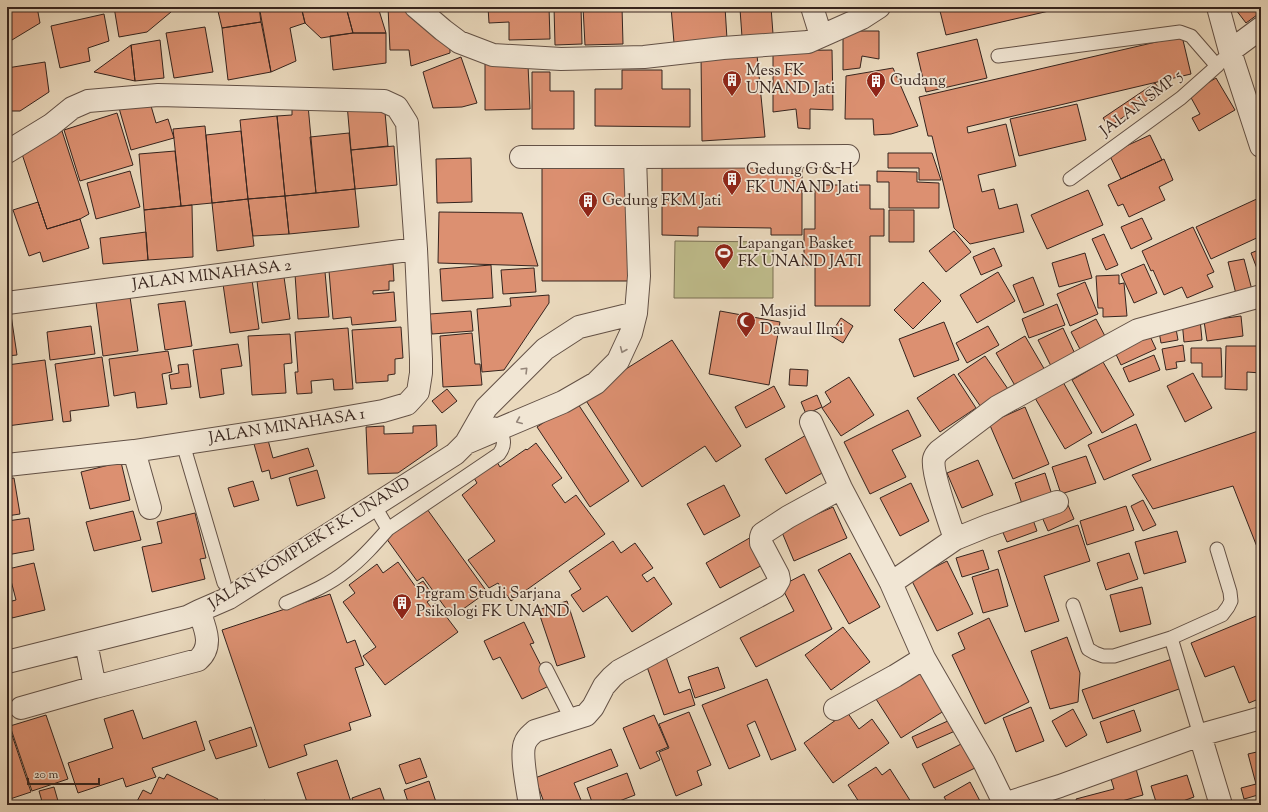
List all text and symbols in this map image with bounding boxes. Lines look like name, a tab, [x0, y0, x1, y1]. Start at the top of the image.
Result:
place label: Mess FK UNAND Jati	[746, 60, 836, 101]
street label: JALAN SMP 5	[1095, 65, 1189, 143]
building icon: Mess FK UNAND Jati	[721, 69, 743, 97]
building icon: Gudang	[865, 70, 887, 98]
place label: Gudang	[890, 70, 946, 93]
place label: Gedung G & H FK UNAND Jati	[746, 159, 860, 200]
building icon: Gedung G & H FK UNAND Jati	[721, 168, 743, 196]
building icon: Gedung FKM Jati	[577, 190, 599, 218]
place label: Gedung FKM Jati	[602, 190, 722, 213]
place label: Lapangan Basket FK UNAND JATI	[738, 233, 862, 274]
sports icon: Lapangan Basket FK UNAND JATI	[713, 242, 735, 270]
street label: JALAN MINAHASA 2	[130, 255, 293, 297]
place label: Masjid Dawaul Ilmi	[760, 301, 844, 342]
mosque icon: Masjid Dawaul Ilmi	[735, 310, 757, 338]
one-way arrow	[620, 345, 628, 353]
one-way arrow	[520, 367, 527, 375]
street label: JALAN MINAHASA 1	[206, 403, 368, 451]
one-way arrow	[515, 416, 523, 424]
street label: JALAN KOMPLEK F.K. UNAND	[204, 472, 415, 616]
place label: Prgram Studi Sarjana Psikologi FK UNAND	[416, 583, 569, 624]
building icon: Prgram Studi Sarjana Psikologi FK UNAND	[391, 592, 413, 620]
scale bar	[28, 760, 99, 786]
text: 20 m	[34, 766, 59, 784]

